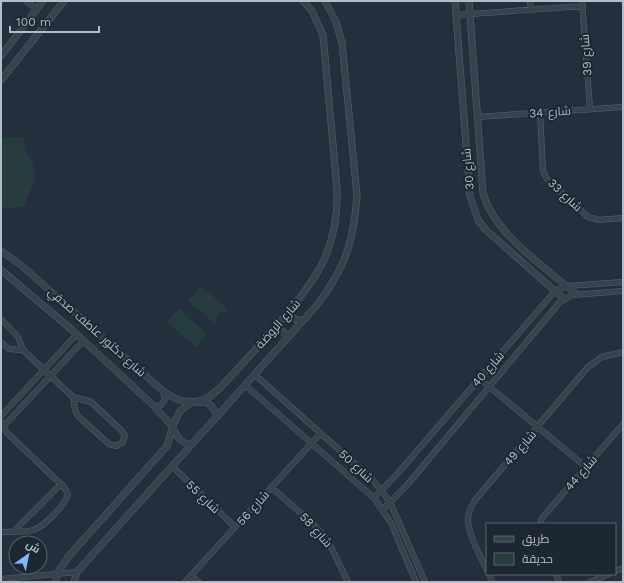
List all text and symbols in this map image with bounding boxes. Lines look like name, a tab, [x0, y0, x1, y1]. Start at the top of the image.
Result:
scale bar	[10, 8, 99, 34]
text: 100 m	[16, 15, 51, 29]
street label: شارع 39	[578, 34, 595, 76]
street label: شارع 34	[529, 104, 571, 121]
street label: شارع 30	[459, 147, 478, 190]
street label: شارع 33	[544, 176, 585, 215]
street label: شارع دكتور عاطف صدقي	[43, 285, 149, 382]
street label: شارع الروضة	[253, 296, 304, 352]
street label: شارع 40	[469, 348, 508, 390]
street label: شارع 49	[501, 427, 540, 469]
street label: شارع 50	[335, 447, 376, 486]
street label: شارع 44	[562, 453, 601, 494]
street label: شارع 55	[183, 478, 223, 517]
street label: شارع 56	[234, 488, 273, 529]
street label: شارع 58	[296, 510, 335, 551]
legend	[486, 523, 616, 575]
text: طريق	[522, 532, 550, 546]
north arrow	[8, 535, 48, 575]
text: ش	[24, 538, 43, 556]
text: حديقة	[522, 552, 553, 566]

